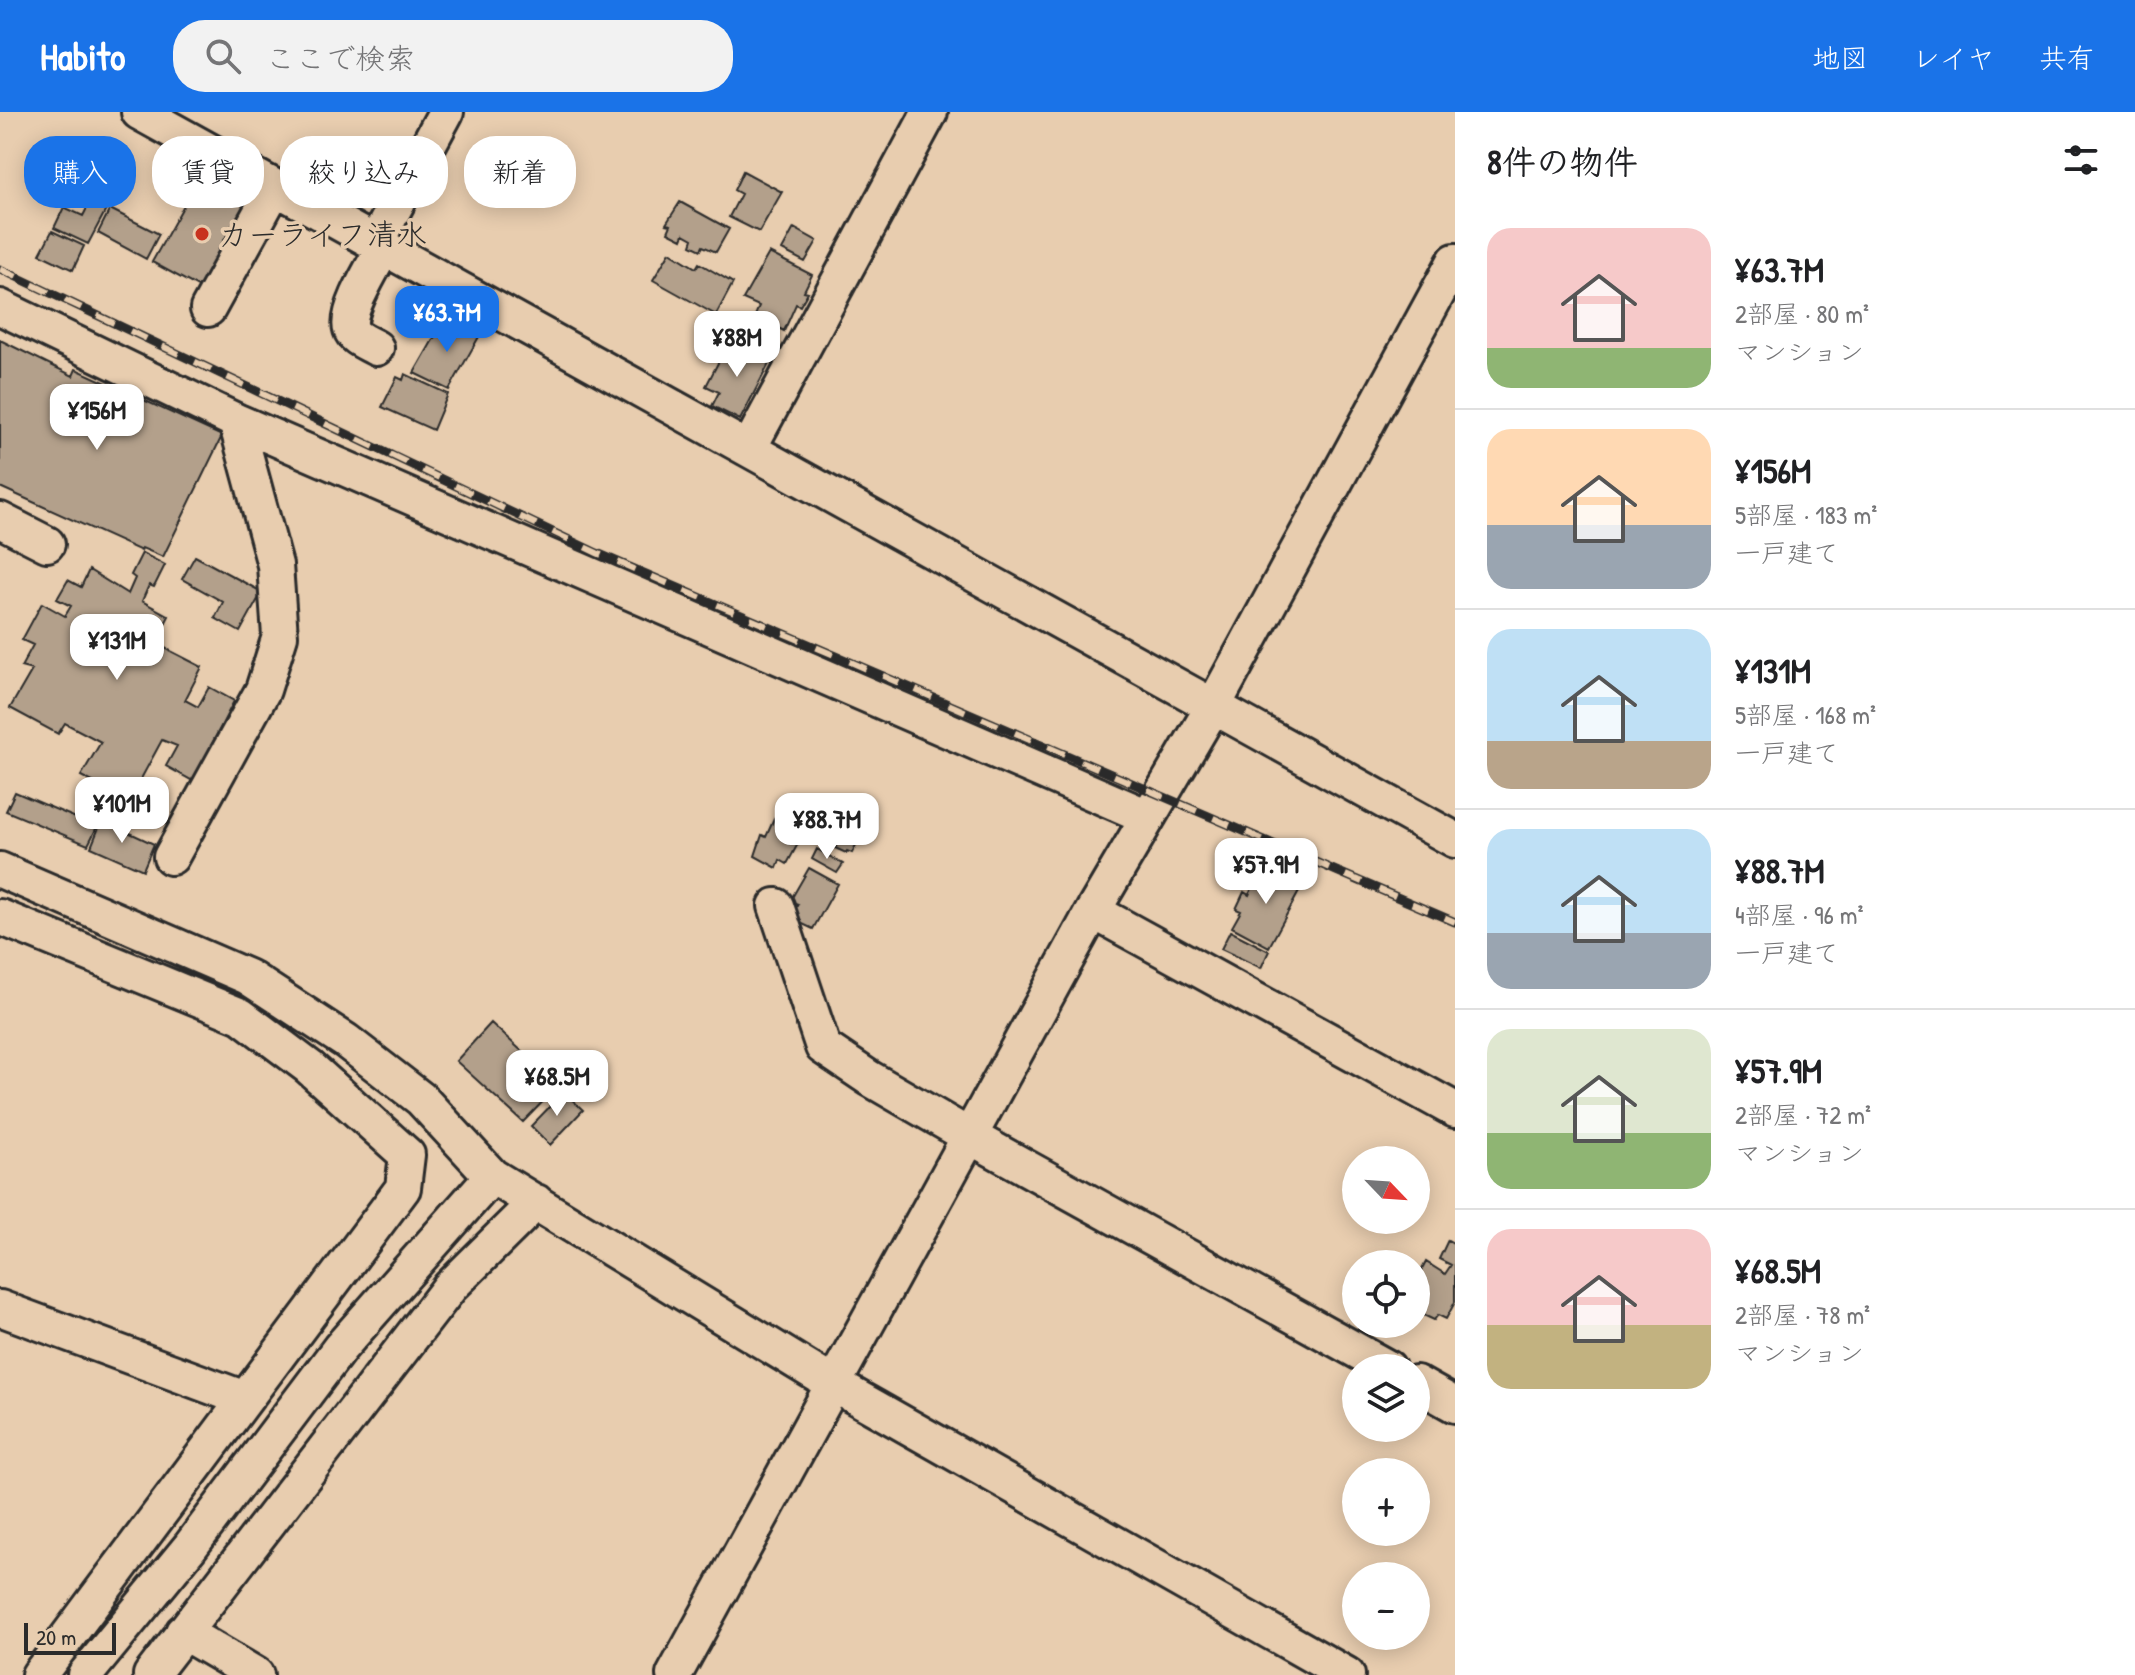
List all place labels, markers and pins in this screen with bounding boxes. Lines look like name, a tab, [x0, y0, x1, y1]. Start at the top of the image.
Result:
place label: カーライフ清水	[218, 214, 427, 254]
marker: カーライフ清水	[193, 225, 211, 243]
pin: ¥63.7M	[382, 286, 512, 354]
pin: ¥88M	[690, 311, 784, 379]
pin: ¥156M	[41, 384, 153, 452]
pin: ¥131M	[61, 614, 173, 682]
pin: ¥101M	[66, 777, 178, 845]
pin: ¥88.7M	[762, 793, 892, 861]
pin: ¥57.9M	[1201, 838, 1331, 906]
pin: ¥68.5M	[492, 1050, 622, 1118]

